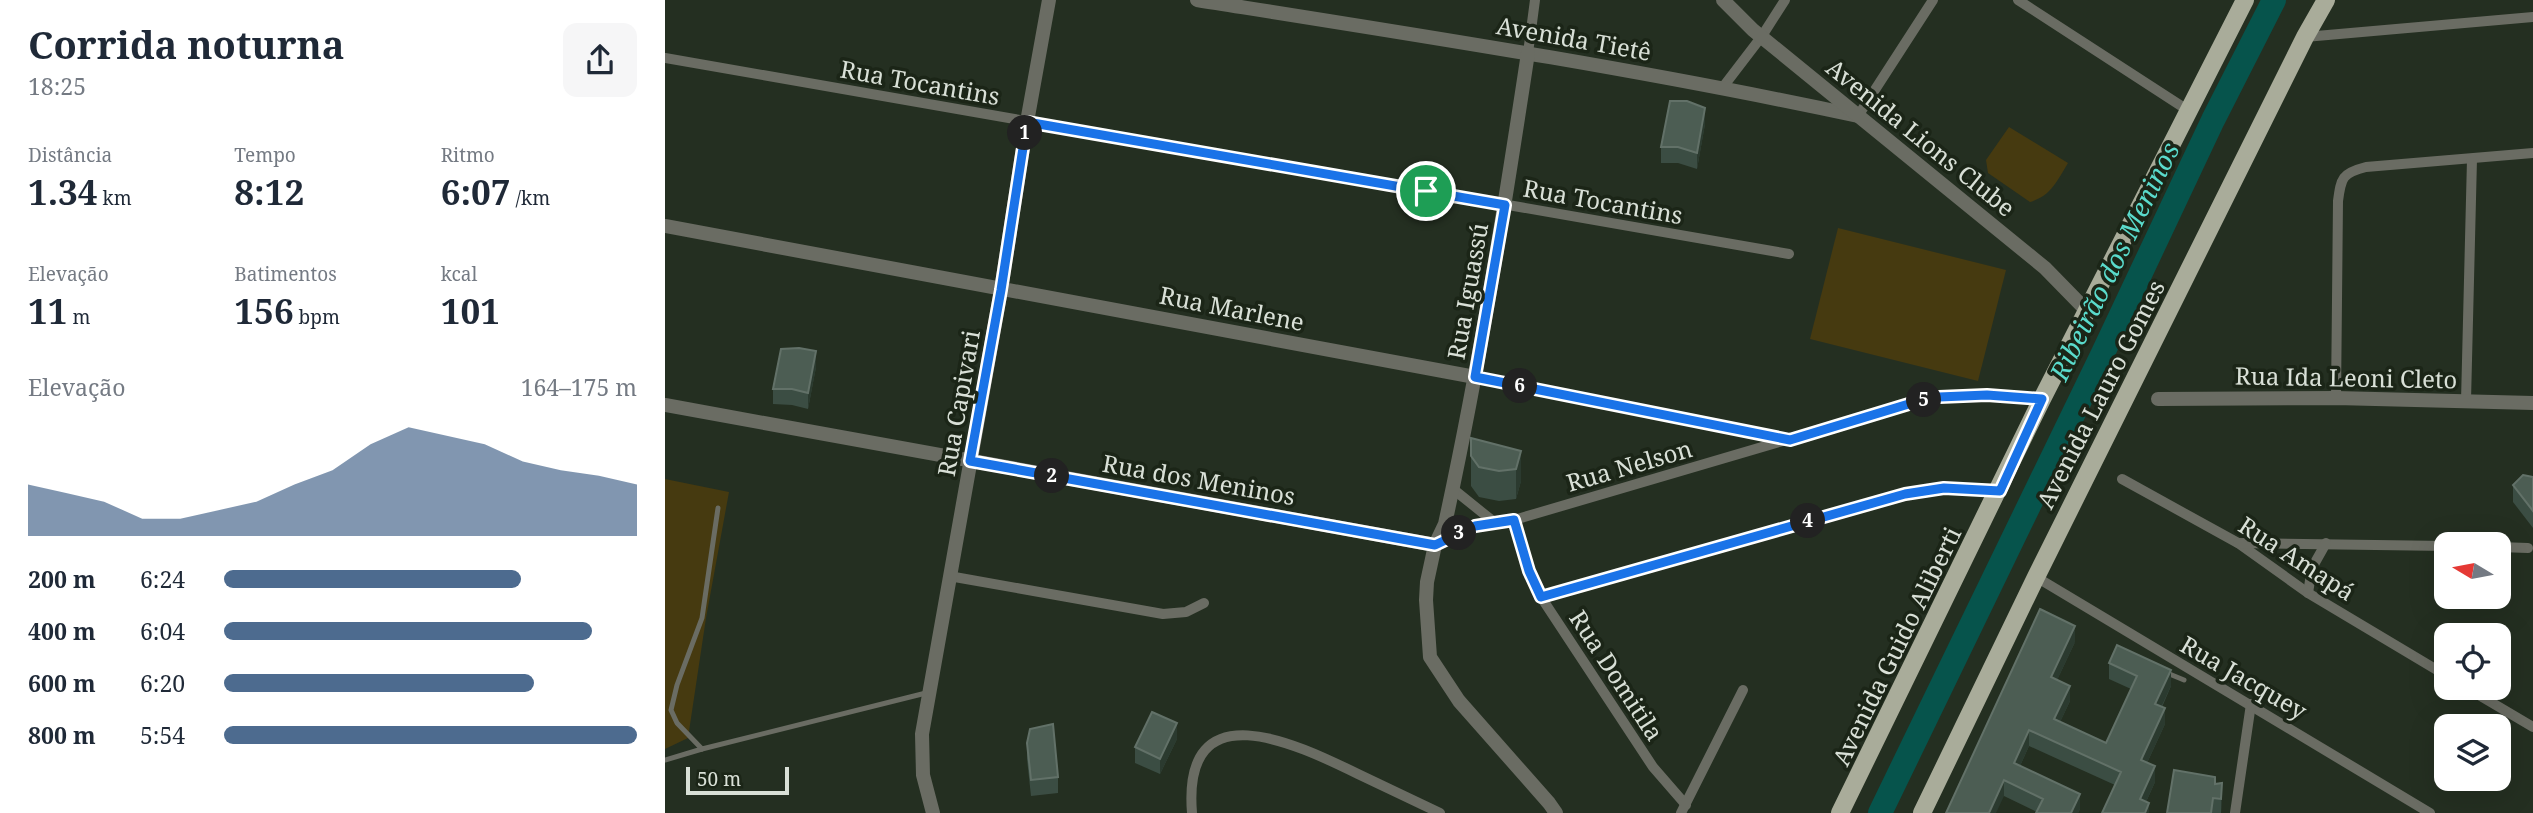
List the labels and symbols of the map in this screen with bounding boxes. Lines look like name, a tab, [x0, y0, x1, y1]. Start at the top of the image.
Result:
street label: Avenida Tietê	[1494, 8, 1654, 68]
street label: Avenida Lions Clube	[1820, 51, 2022, 223]
street label: Rua Tocantins	[838, 52, 1002, 112]
pin: 1	[1007, 116, 1043, 150]
water label: Ribeirão dos Meninos	[2040, 136, 2187, 387]
pin	[1396, 161, 1456, 221]
street label: Rua Tocantins	[1521, 171, 1685, 231]
street label: Rua Iguassú	[1439, 220, 1495, 362]
street label: Avenida Lauro Gomes	[2028, 274, 2172, 514]
street label: Rua Marlene	[1157, 278, 1307, 338]
street label: Rua Capivari	[929, 327, 987, 479]
street label: Rua Ida Leoni Cleto	[2235, 359, 2457, 395]
pin: 6	[1503, 368, 1537, 404]
pin: 5	[1907, 382, 1941, 418]
street label: Rua Nelson	[1562, 431, 1696, 499]
street label: Rua dos Meninos	[1100, 446, 1298, 512]
pin: 2	[1035, 458, 1069, 494]
pin: 4	[1791, 504, 1825, 538]
street label: Rua Amapá	[2233, 508, 2361, 608]
pin: 3	[1441, 516, 1477, 550]
street label: Avenida Guido Aliberti	[1824, 521, 1968, 771]
north arrow	[2434, 532, 2511, 609]
street label: Rua Domitila	[1562, 603, 1672, 747]
street label: Rua Jacquey	[2175, 627, 2314, 727]
scale bar	[686, 764, 789, 796]

